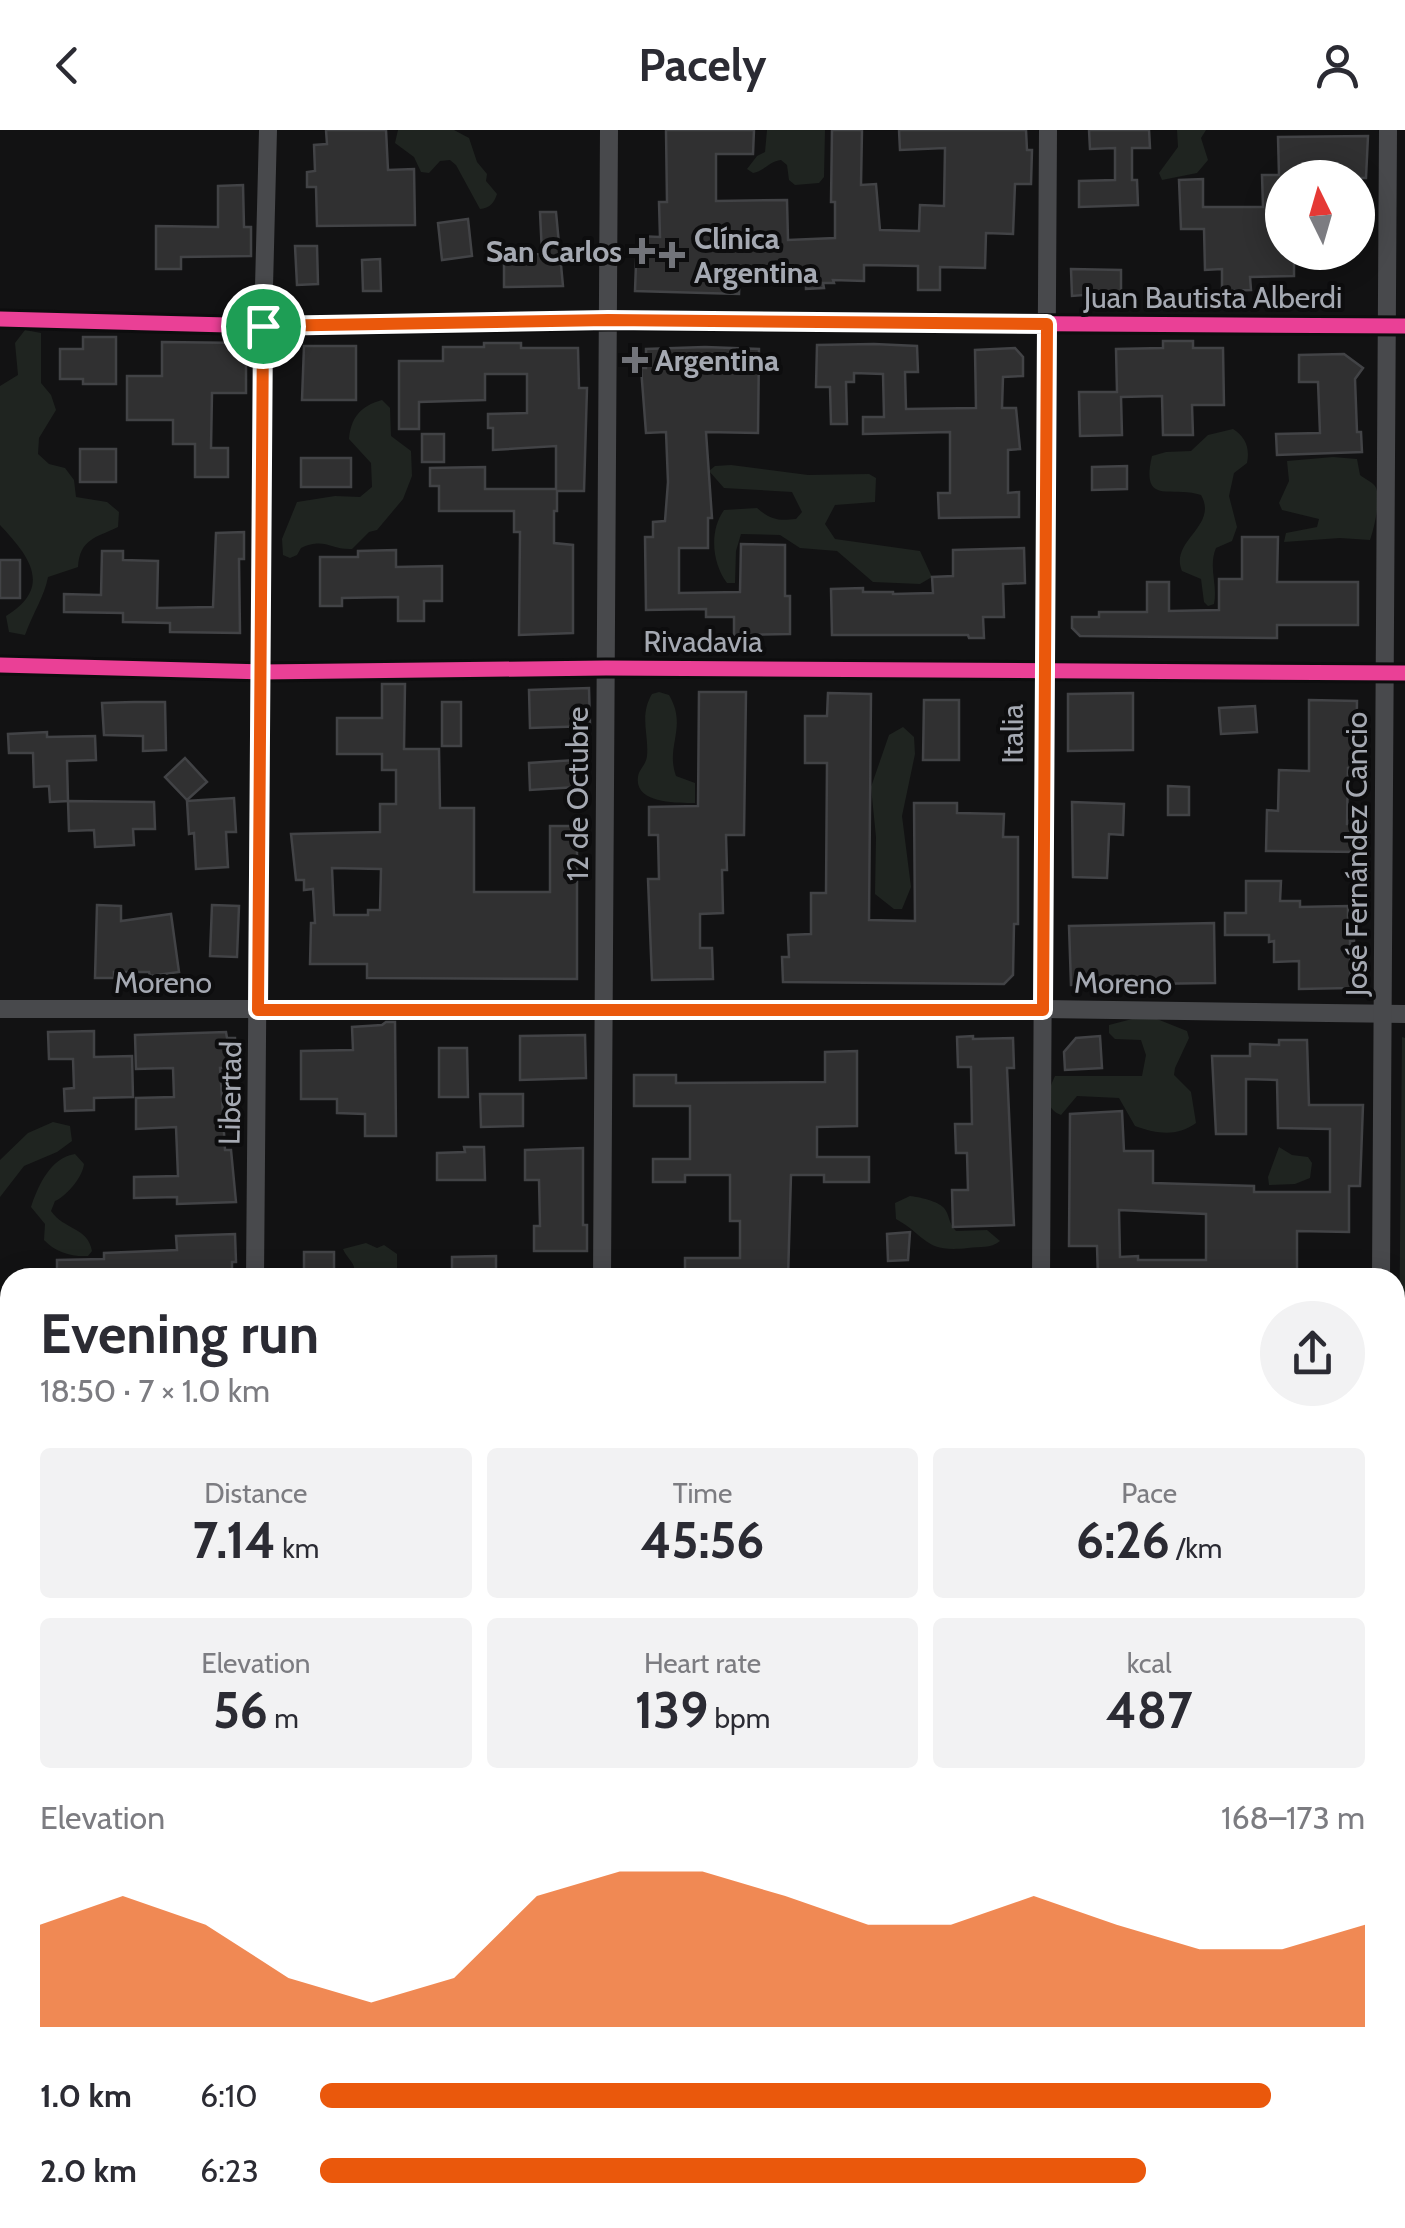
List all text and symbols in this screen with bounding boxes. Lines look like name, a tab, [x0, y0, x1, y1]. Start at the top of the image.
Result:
icon: back	[40, 38, 95, 93]
text: Pacely	[639, 38, 766, 92]
icon: person	[1310, 38, 1365, 93]
north arrow	[1265, 160, 1375, 270]
map controls	[1265, 160, 1375, 270]
place label: Clínica Argentina	[694, 220, 818, 291]
place label: San Carlos	[486, 233, 622, 270]
marker: San Carlos	[631, 240, 653, 262]
marker: Clínica Argentina	[659, 242, 685, 268]
street label: Juan Bautista Alberdi	[1083, 279, 1342, 316]
pin	[221, 284, 306, 369]
icon: arrive	[236, 299, 291, 354]
place label: Argentina	[655, 342, 779, 379]
marker: Argentina	[624, 349, 646, 371]
street label: Rivadavia	[643, 623, 763, 660]
street label: Italia	[994, 704, 1031, 764]
street label: 12 de Octubre	[559, 707, 596, 881]
street label: José Fernández Cancio	[1338, 712, 1375, 997]
street label: Moreno	[114, 964, 212, 1001]
street label: Moreno	[1074, 964, 1172, 1002]
street label: Libertad	[211, 1041, 249, 1145]
text: Evening run	[40, 1300, 319, 1367]
button: share	[1260, 1301, 1365, 1406]
text: 18:50 · 7 × 1.0 km	[40, 1371, 270, 1410]
text: Distance	[204, 1476, 307, 1510]
text: Time	[673, 1476, 732, 1510]
text: Pace	[1121, 1476, 1177, 1510]
text: 7.14	[192, 1510, 276, 1571]
text: 45:56	[641, 1510, 764, 1571]
text: 6:26	[1076, 1510, 1170, 1571]
text: km	[276, 1531, 319, 1565]
text: /km	[1170, 1531, 1222, 1565]
text: Elevation	[201, 1646, 311, 1680]
text: Heart rate	[644, 1646, 761, 1680]
text: kcal	[1127, 1646, 1172, 1680]
text: 56	[213, 1680, 268, 1741]
text: 139	[635, 1680, 708, 1741]
text: 487	[1106, 1680, 1193, 1741]
text: m	[268, 1701, 299, 1735]
text: bpm	[708, 1701, 770, 1735]
text: Elevation	[40, 1798, 165, 1837]
text: 168–173 m	[1221, 1798, 1365, 1837]
text: 1.0 km	[40, 2076, 132, 2115]
text: 6:10	[200, 2076, 258, 2115]
text: 2.0 km	[40, 2151, 137, 2190]
text: 6:23	[200, 2151, 259, 2190]

